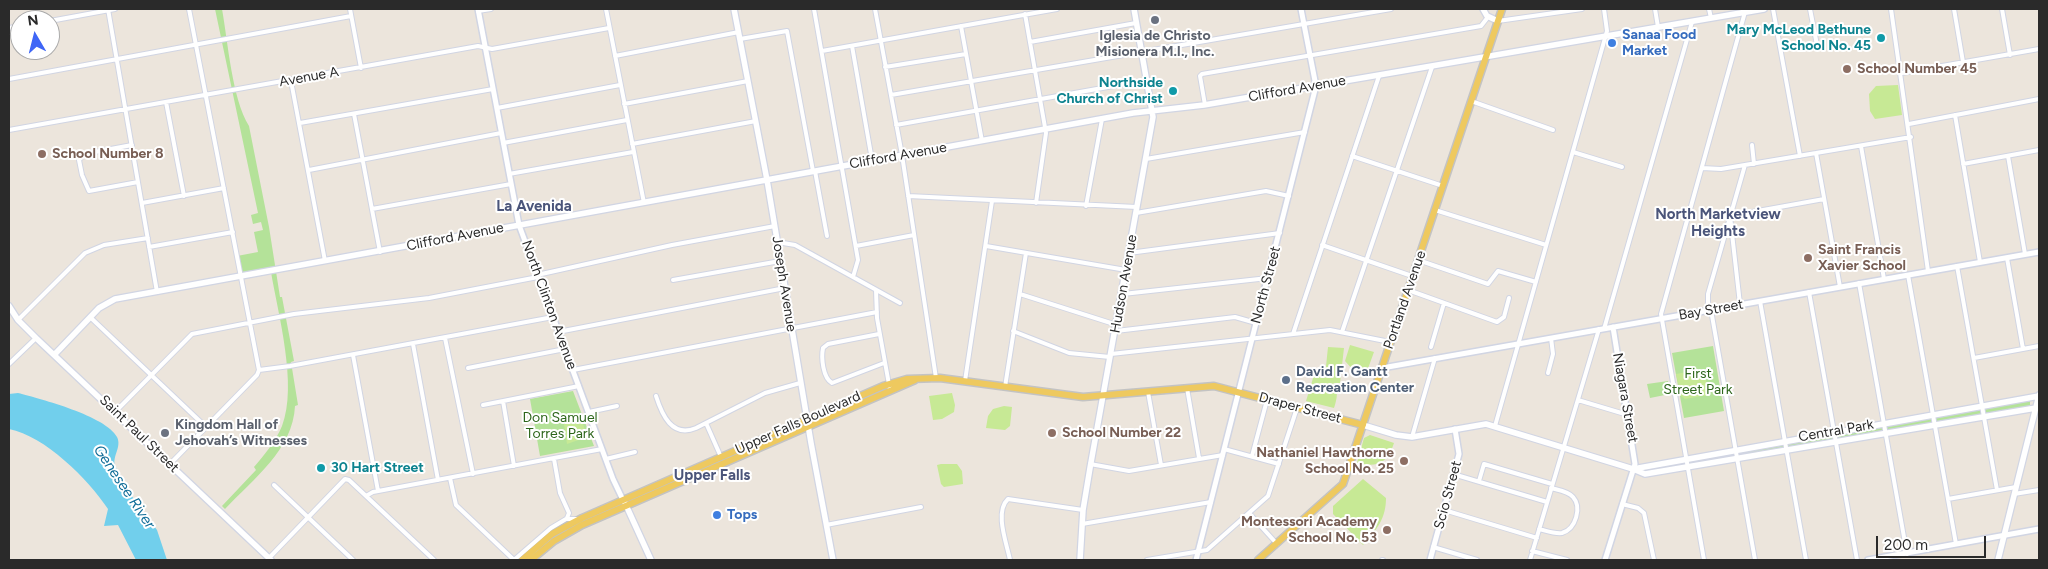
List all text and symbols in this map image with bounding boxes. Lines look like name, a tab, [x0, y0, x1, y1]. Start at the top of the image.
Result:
north arrow	[10, 10, 60, 60]
text: N	[26, 11, 40, 30]
marker: Iglesia de Christo Misionera M.I., Inc.	[1149, 14, 1161, 26]
place label: Mary McLeod Bethune School No. 45	[1727, 22, 1871, 54]
place label: Sanaa Food Market	[1622, 27, 1696, 59]
place label: Iglesia de Christo Misionera M.I., Inc.	[1096, 28, 1214, 60]
marker: Mary McLeod Bethune School No. 45	[1875, 32, 1887, 44]
marker: Sanaa Food Market	[1606, 37, 1618, 49]
place label: School Number 45	[1857, 61, 1977, 77]
street label: Avenue A	[278, 63, 340, 91]
marker: School Number 45	[1841, 63, 1853, 75]
street label: Clifford Avenue	[1247, 72, 1347, 106]
place label: Northside Church of Christ	[1056, 75, 1163, 108]
marker: Northside Church of Christ	[1167, 85, 1179, 97]
street label: Clifford Avenue	[848, 139, 948, 173]
place label: School Number 8	[52, 146, 163, 162]
marker: School Number 8	[36, 148, 48, 160]
district label: La Avenida	[496, 198, 572, 216]
district label: North Marketview Heights	[1655, 206, 1781, 241]
street label: Clifford Avenue	[405, 219, 505, 255]
street label: Hudson Avenue	[1107, 233, 1141, 335]
street label: Joseph Avenue	[768, 235, 800, 333]
street label: North Clinton Avenue	[518, 238, 580, 372]
place label: Saint Francis Xavier School	[1818, 242, 1906, 274]
street label: North Street	[1248, 244, 1284, 326]
street label: Portland Avenue	[1380, 249, 1430, 351]
marker: Saint Francis Xavier School	[1802, 252, 1814, 264]
street label: Bay Street	[1677, 296, 1745, 324]
street label: Niagara Street	[1609, 352, 1641, 444]
place label: David F. Gantt Recreation Center	[1296, 364, 1414, 397]
park label: First Street Park	[1663, 366, 1733, 398]
marker: David F. Gantt Recreation Center	[1280, 374, 1292, 386]
street label: Upper Falls Boulevard	[733, 388, 863, 458]
street label: Draper Street	[1257, 389, 1343, 427]
street label: Saint Paul Street	[96, 392, 182, 476]
park label: Don Samuel Torres Park	[522, 410, 598, 442]
street label: Central Park	[1797, 416, 1875, 446]
place label: Kingdom Hall of Jehovah’s Witnesses	[175, 417, 307, 450]
place label: School Number 22	[1062, 425, 1181, 441]
marker: Kingdom Hall of Jehovah’s Witnesses	[159, 427, 171, 439]
marker: School Number 22	[1046, 427, 1058, 439]
water label: Genesee River	[89, 442, 159, 532]
place label: Nathaniel Hawthorne School No. 25	[1256, 445, 1394, 478]
marker: Nathaniel Hawthorne School No. 25	[1398, 455, 1410, 467]
street label: Scio Street	[1431, 459, 1465, 531]
place label: 30 Hart Street	[331, 460, 424, 476]
marker: 30 Hart Street	[315, 462, 327, 474]
district label: Upper Falls	[674, 467, 750, 485]
place label: Tops	[727, 507, 757, 523]
marker: Tops	[711, 509, 723, 521]
place label: Montessori Academy School No. 53	[1241, 514, 1377, 546]
marker: Montessori Academy School No. 53	[1381, 524, 1393, 536]
scale bar	[1878, 526, 1988, 558]
text: 200 m	[1884, 536, 1928, 554]

